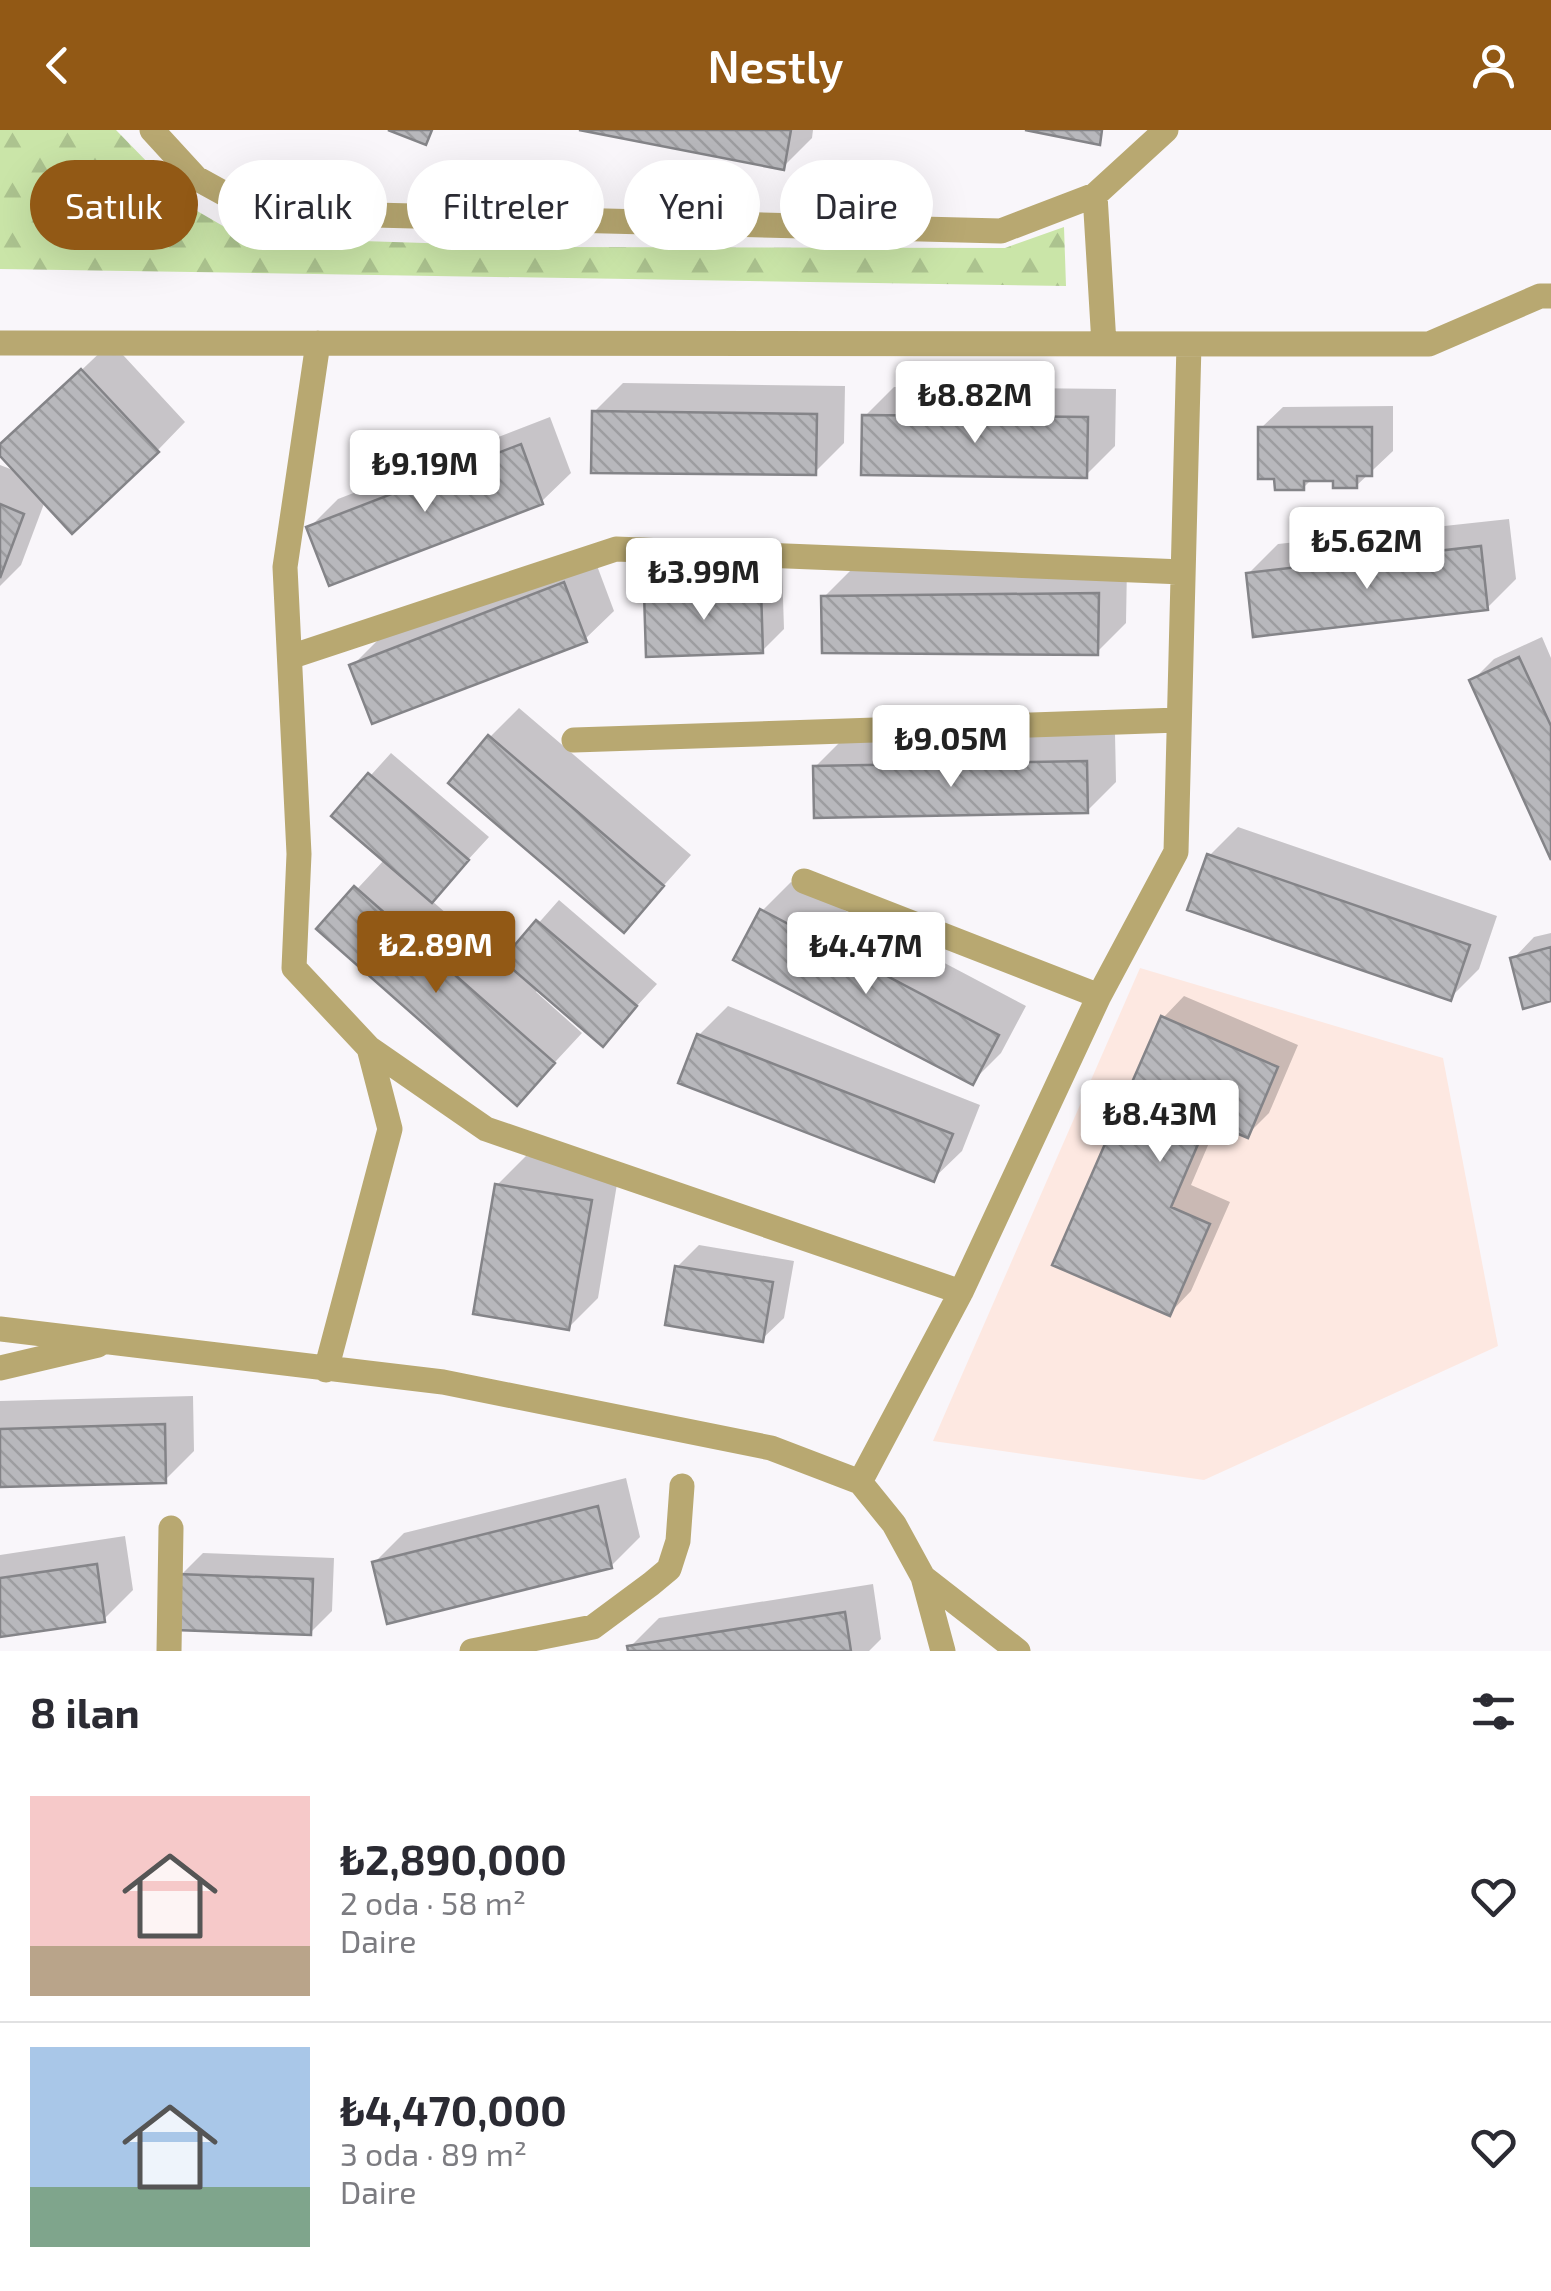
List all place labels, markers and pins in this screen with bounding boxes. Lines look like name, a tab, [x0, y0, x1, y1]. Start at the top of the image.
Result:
pin: ₺8.82M	[894, 361, 1056, 446]
pin: ₺9.19M	[344, 430, 506, 515]
pin: ₺5.62M	[1286, 507, 1448, 592]
pin: ₺3.99M	[623, 538, 785, 623]
pin: ₺9.05M	[870, 705, 1032, 790]
pin: ₺2.89M	[355, 911, 517, 996]
pin: ₺4.47M	[785, 912, 947, 997]
pin: ₺8.43M	[1079, 1080, 1241, 1165]

